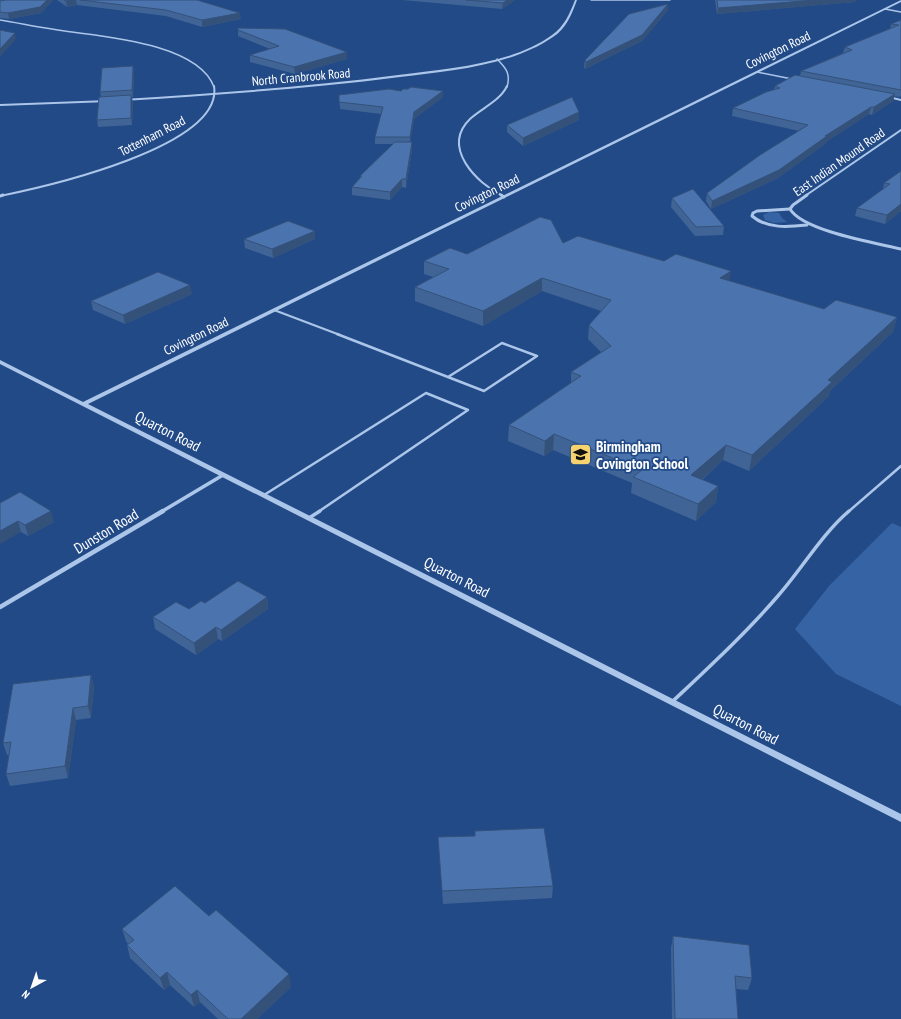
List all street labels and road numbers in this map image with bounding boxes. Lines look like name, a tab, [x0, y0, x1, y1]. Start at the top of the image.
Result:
street label: Covington Road	[743, 27, 813, 73]
street label: North Cranbrook Road	[251, 64, 351, 90]
street label: Tottenham Road	[116, 112, 188, 160]
street label: East Indian Mound Road	[790, 124, 888, 200]
street label: Covington Road	[452, 170, 522, 216]
street label: Covington Road	[161, 313, 231, 359]
street label: Quarton Road	[132, 406, 204, 456]
street label: Dunston Road	[70, 504, 142, 558]
street label: Quarton Road	[421, 552, 493, 602]
street label: Quarton Road	[710, 699, 782, 749]

